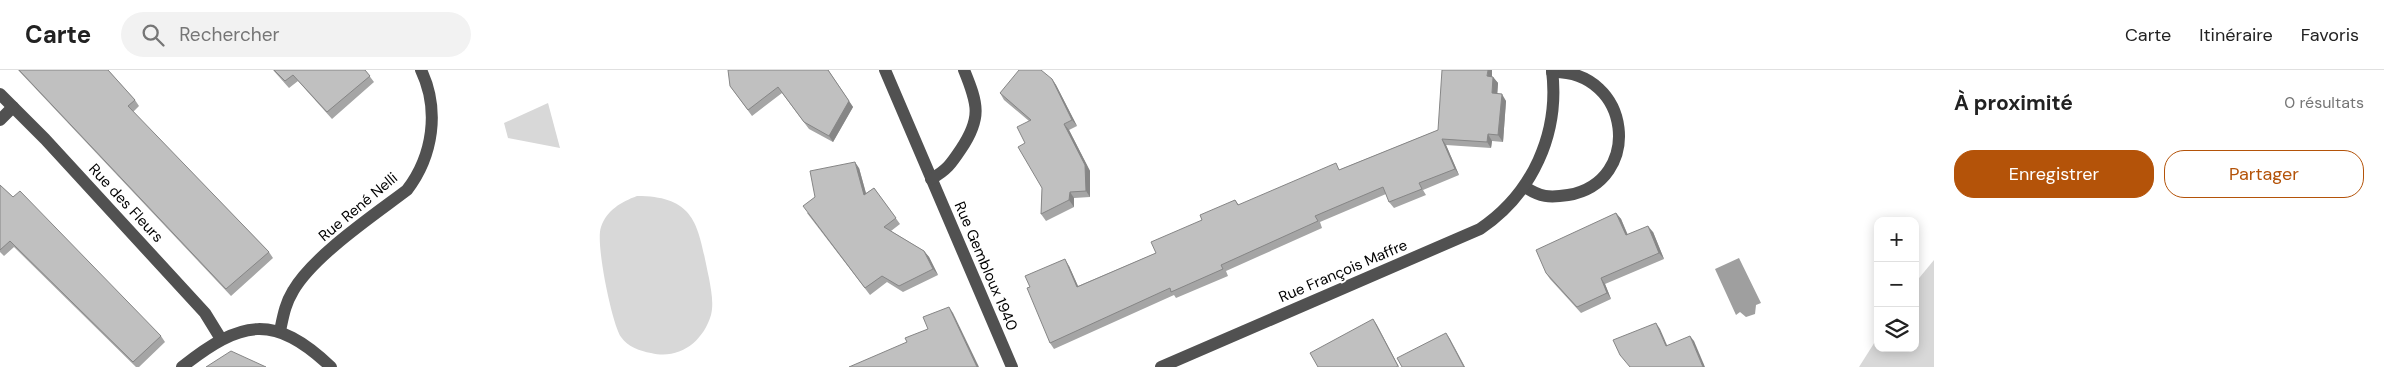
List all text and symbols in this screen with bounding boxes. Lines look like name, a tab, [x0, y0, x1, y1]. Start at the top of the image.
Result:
search box	[121, 12, 471, 57]
text: Carte	[25, 19, 91, 50]
icon: search	[139, 21, 167, 49]
text: Rechercher	[179, 22, 280, 47]
text: Carte	[2125, 23, 2171, 47]
text: Itinéraire	[2199, 23, 2273, 47]
text: Favoris	[2301, 23, 2359, 47]
text: À proximité	[1954, 89, 2073, 117]
text: 0 résultats	[2284, 92, 2364, 113]
button: Enregistrer	[1954, 150, 2154, 198]
button: Partager	[2164, 150, 2364, 198]
street label: Rue des Fleurs	[84, 159, 168, 247]
street label: Rue René Nelli	[314, 168, 402, 246]
street label: Rue Gembloux 1940	[950, 198, 1022, 334]
map controls	[1874, 217, 1919, 352]
button: +	[1874, 217, 1919, 262]
street label: Rue François Maffre	[1276, 235, 1410, 307]
button: −	[1874, 262, 1919, 307]
button: layers	[1874, 307, 1919, 352]

